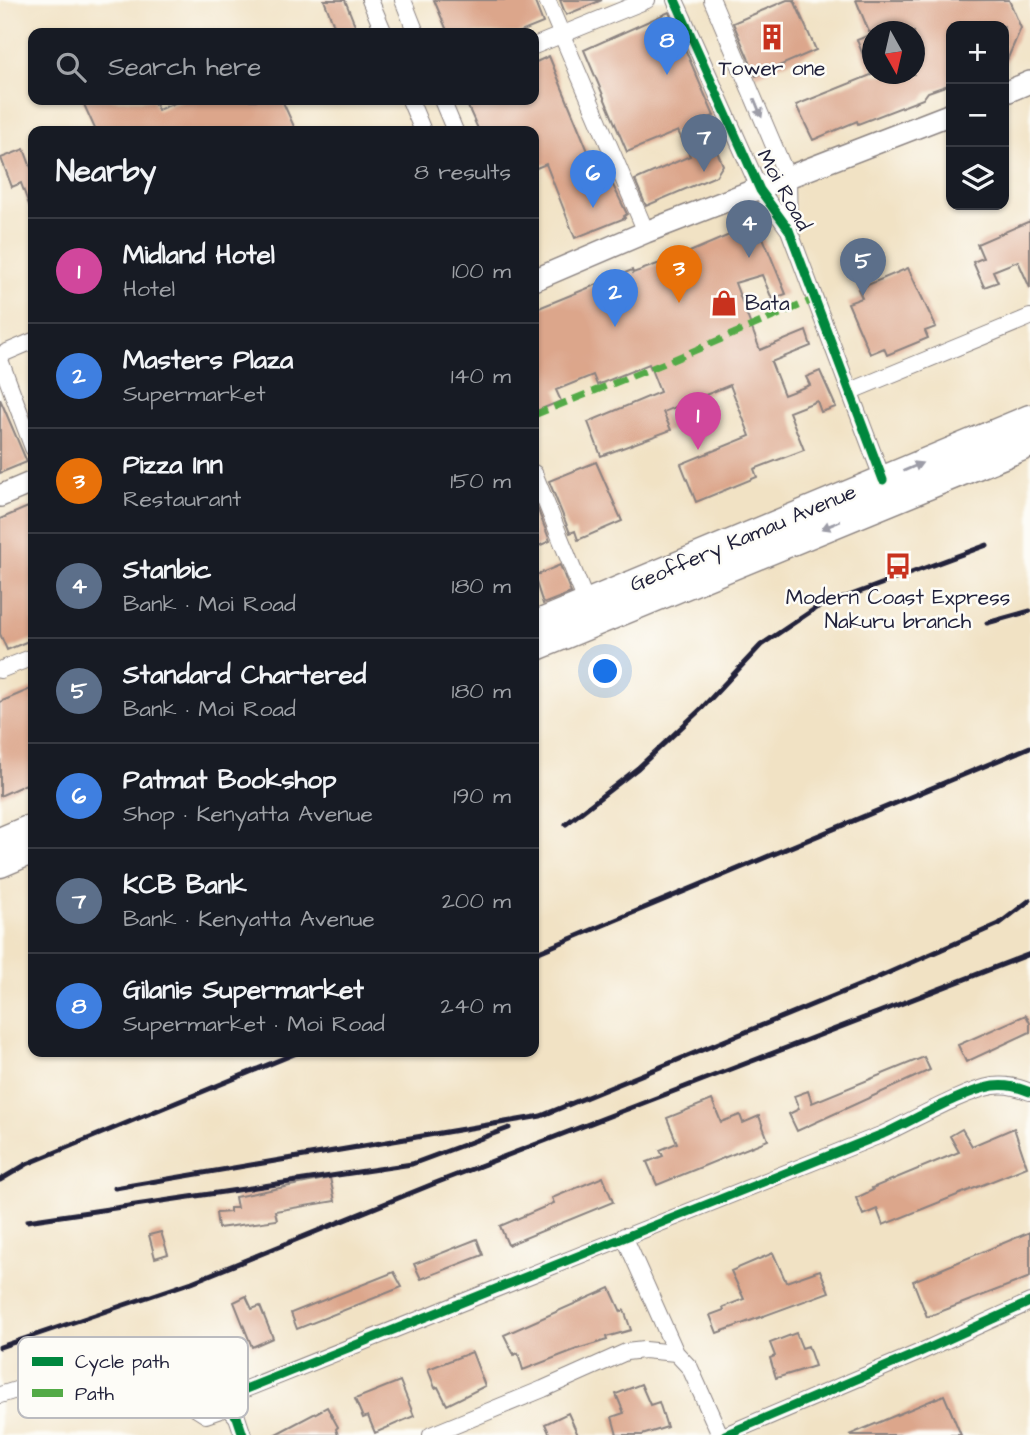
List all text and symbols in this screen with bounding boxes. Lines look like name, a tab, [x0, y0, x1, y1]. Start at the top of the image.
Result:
pin: 8	[644, 17, 690, 75]
north arrow	[862, 21, 925, 84]
map controls	[946, 21, 1009, 210]
button: +	[946, 21, 1009, 84]
building icon: Tower one	[757, 22, 787, 52]
search box	[28, 28, 539, 105]
icon: search	[52, 48, 90, 86]
text: Search here	[108, 49, 261, 85]
place label: Tower one	[719, 54, 825, 83]
button: −	[946, 84, 1009, 147]
one-way arrow	[753, 98, 764, 119]
pin: 7	[681, 114, 727, 172]
street label: Moi Road	[750, 144, 818, 236]
button: layers	[946, 147, 1009, 210]
pin: 6	[570, 150, 616, 208]
text: Nearby	[56, 151, 156, 193]
text: 8 results	[414, 156, 511, 188]
pin: 4	[726, 200, 772, 258]
text: Midland Hotel	[123, 237, 275, 273]
pin: 5	[840, 238, 886, 296]
pin: 3	[656, 245, 702, 303]
text: 1	[78, 255, 80, 287]
text: 100 m	[452, 255, 511, 287]
pin: 2	[592, 269, 638, 327]
text: Hotel	[123, 273, 175, 305]
shop icon: Bata	[709, 288, 739, 318]
place label: Bata	[745, 289, 790, 318]
text: Masters Plaza	[123, 342, 293, 378]
text: 2	[72, 360, 86, 392]
text: 140 m	[451, 360, 511, 392]
text: Supermarket	[123, 378, 266, 410]
pin: 1	[675, 392, 721, 450]
text: Pizza Inn	[123, 447, 223, 483]
one-way arrow	[903, 461, 923, 473]
text: 3	[73, 465, 85, 497]
text: 150 m	[450, 465, 511, 497]
street label: Geoffery Kamau Avenue	[625, 477, 861, 601]
text: Restaurant	[123, 483, 241, 515]
one-way arrow	[820, 519, 841, 530]
bus stop icon: Modern Coast Express Nakuru branch	[883, 551, 913, 581]
text: Stanbic	[123, 552, 211, 588]
text: 4	[71, 570, 87, 602]
text: 180 m	[452, 570, 511, 602]
place label: Modern Coast Express Nakuru branch	[786, 583, 1010, 636]
text: Bank · Moi Road	[123, 588, 296, 620]
your location	[588, 654, 622, 688]
text: Standard Chartered	[123, 657, 366, 693]
text: 5	[71, 675, 87, 707]
text: 180 m	[452, 675, 511, 707]
text: Bank · Moi Road	[123, 693, 296, 725]
text: Patmat Bookshop	[123, 762, 336, 798]
text: 6	[72, 780, 86, 812]
text: 190 m	[453, 780, 511, 812]
text: Shop · Kenyatta Avenue	[123, 798, 373, 830]
text: KCB Bank	[123, 867, 247, 903]
text: 7	[72, 885, 86, 917]
text: 200 m	[442, 885, 511, 917]
text: Bank · Kenyatta Avenue	[123, 903, 375, 935]
text: Gilanis Supermarket	[123, 972, 364, 1008]
text: 8	[72, 990, 86, 1022]
text: 240 m	[441, 990, 511, 1022]
text: Supermarket · Moi Road	[123, 1008, 385, 1040]
legend	[18, 1337, 248, 1418]
text: Cycle path	[75, 1349, 170, 1377]
text: Path	[75, 1381, 114, 1408]

